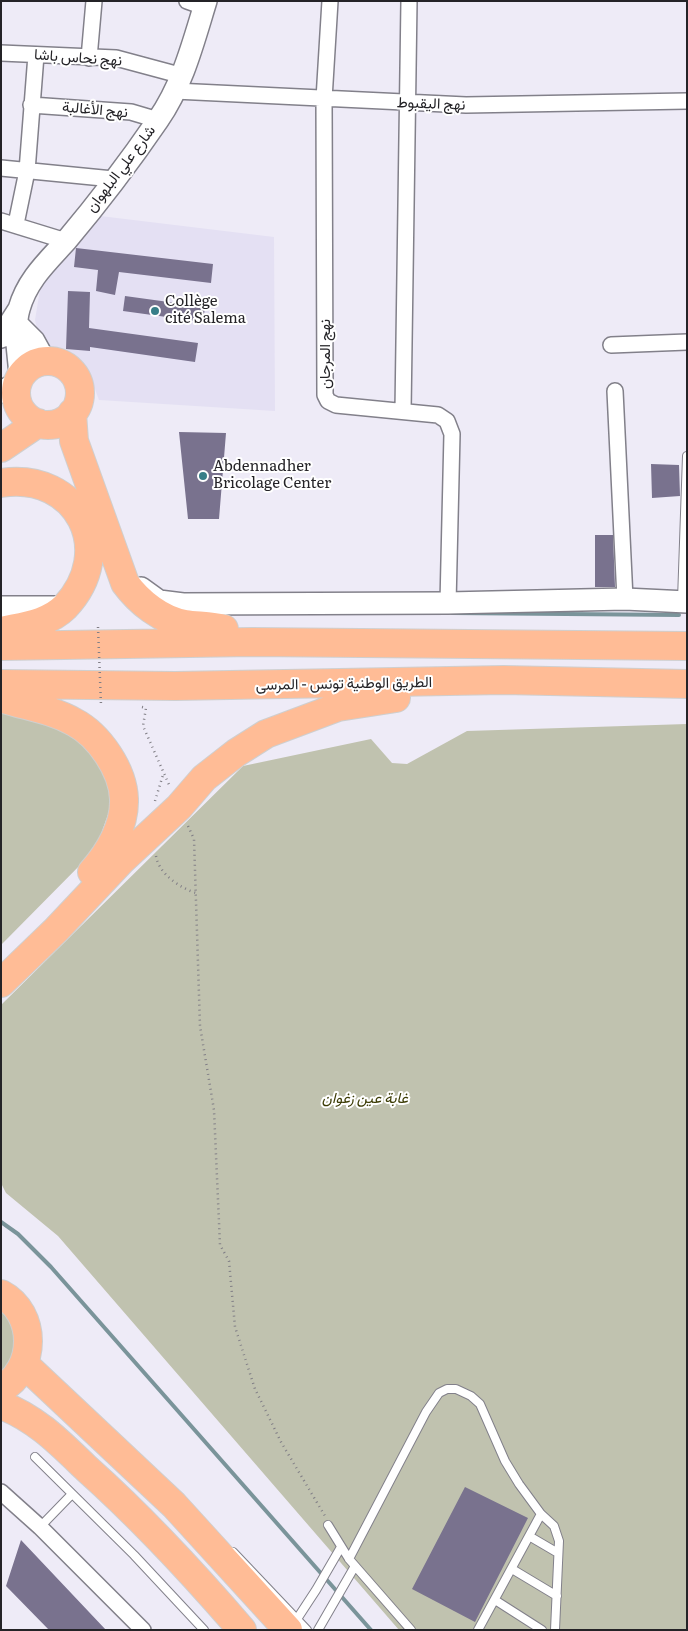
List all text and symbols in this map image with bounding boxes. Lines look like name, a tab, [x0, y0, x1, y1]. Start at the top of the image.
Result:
street label: نهج نحاس باشا	[33, 46, 123, 70]
street label: نهج اليقبوط	[396, 94, 466, 114]
street label: نهج الأغالبة	[61, 98, 129, 122]
street label: شارع علي البلهوان	[83, 122, 159, 216]
place label: Collège cité Salema	[165, 293, 246, 328]
marker: Collège cité Salema	[149, 305, 161, 317]
street label: نهج المرجان	[317, 319, 335, 389]
place label: Abdennadher Bricolage Center	[213, 458, 331, 493]
marker: Abdennadher Bricolage Center	[197, 470, 209, 482]
street label: الطريق الوطنية تونس - المرسى	[256, 673, 432, 695]
park label: غابة عين زغوان	[322, 1090, 408, 1108]

